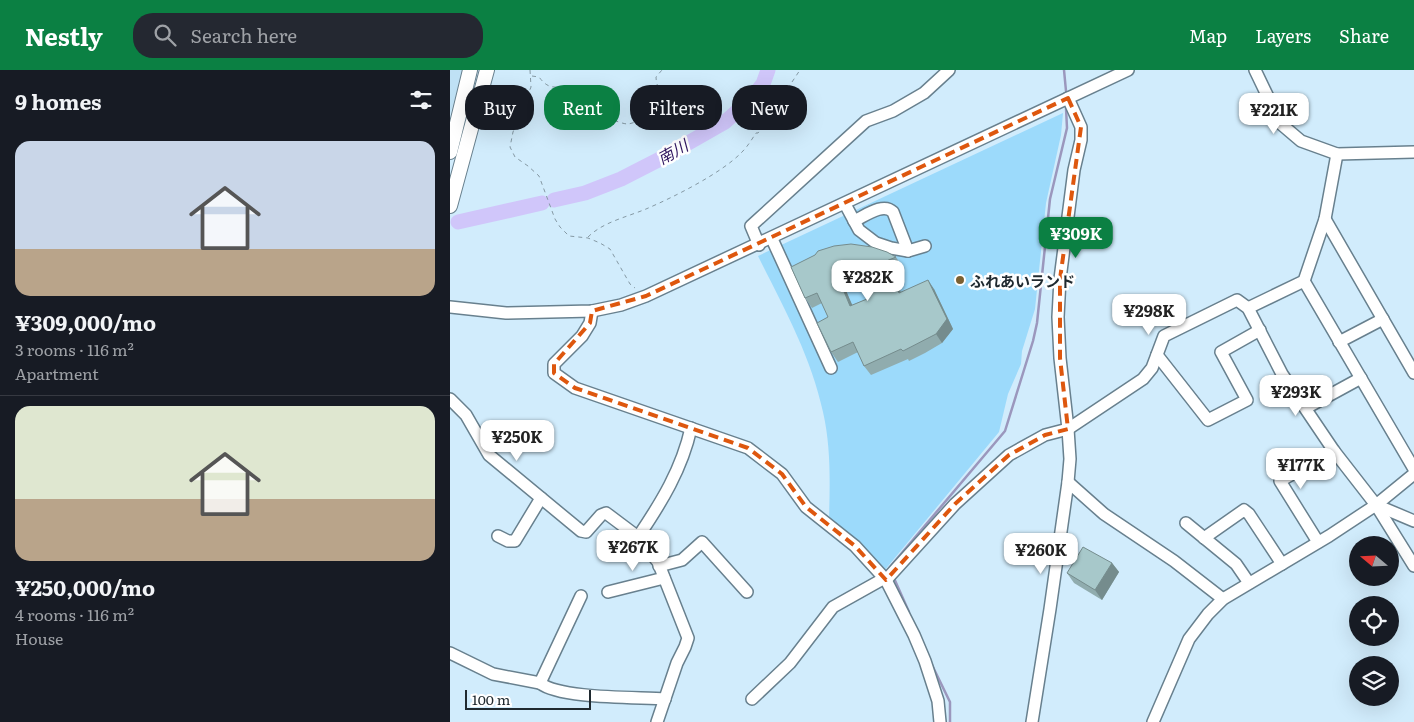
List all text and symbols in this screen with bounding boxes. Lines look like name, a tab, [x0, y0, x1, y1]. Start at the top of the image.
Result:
search box	[133, 13, 483, 58]
text: Nestly	[25, 18, 103, 53]
icon: search	[151, 21, 179, 49]
text: Search here	[191, 21, 297, 49]
text: Map	[1189, 22, 1227, 49]
text: Layers	[1255, 22, 1311, 49]
text: Share	[1339, 22, 1389, 49]
text: 9 homes	[15, 85, 102, 116]
chip: Buy	[465, 85, 534, 130]
chip: Rent	[544, 85, 620, 130]
chip: Filters	[630, 85, 722, 130]
chip: New	[732, 85, 807, 130]
icon: filters	[407, 86, 435, 114]
pin: ¥221K	[1239, 92, 1309, 135]
text: ¥221K	[1250, 97, 1298, 121]
water label: 南川	[652, 132, 694, 169]
icon: home	[180, 173, 270, 263]
pin: ¥309K	[1041, 216, 1111, 259]
text: ¥309K	[1050, 221, 1102, 245]
pin: ¥282K	[833, 260, 903, 302]
text: ¥282K	[843, 264, 893, 288]
place label: ふれあいランド	[970, 269, 1075, 292]
marker: ふれあいランド	[954, 274, 966, 286]
pin: ¥298K	[1114, 294, 1184, 336]
text: ¥298K	[1123, 298, 1175, 322]
text: ¥309,000/mo	[15, 306, 156, 337]
text: 3 rooms · 116 m²	[15, 337, 134, 361]
text: Apartment	[15, 361, 99, 385]
pin: ¥293K	[1261, 374, 1331, 417]
text: ¥293K	[1270, 379, 1322, 403]
pin: ¥250K	[482, 420, 552, 462]
text: ¥250K	[491, 424, 543, 448]
icon: home	[180, 439, 270, 529]
pin: ¥177K	[1266, 448, 1336, 490]
text: ¥177K	[1277, 452, 1325, 476]
pin: ¥267K	[598, 530, 668, 572]
pin: ¥260K	[1006, 532, 1076, 575]
text: ¥267K	[607, 534, 659, 558]
north arrow	[1349, 536, 1399, 586]
map controls	[1349, 536, 1399, 706]
text: ¥260K	[1015, 537, 1067, 561]
text: ¥250,000/mo	[15, 571, 155, 602]
button: locate	[1349, 596, 1399, 646]
text: 4 rooms · 116 m²	[15, 602, 134, 626]
text: House	[15, 626, 63, 650]
button: layers	[1349, 656, 1399, 706]
scale bar	[465, 687, 591, 710]
text: 100 m	[472, 689, 510, 709]

